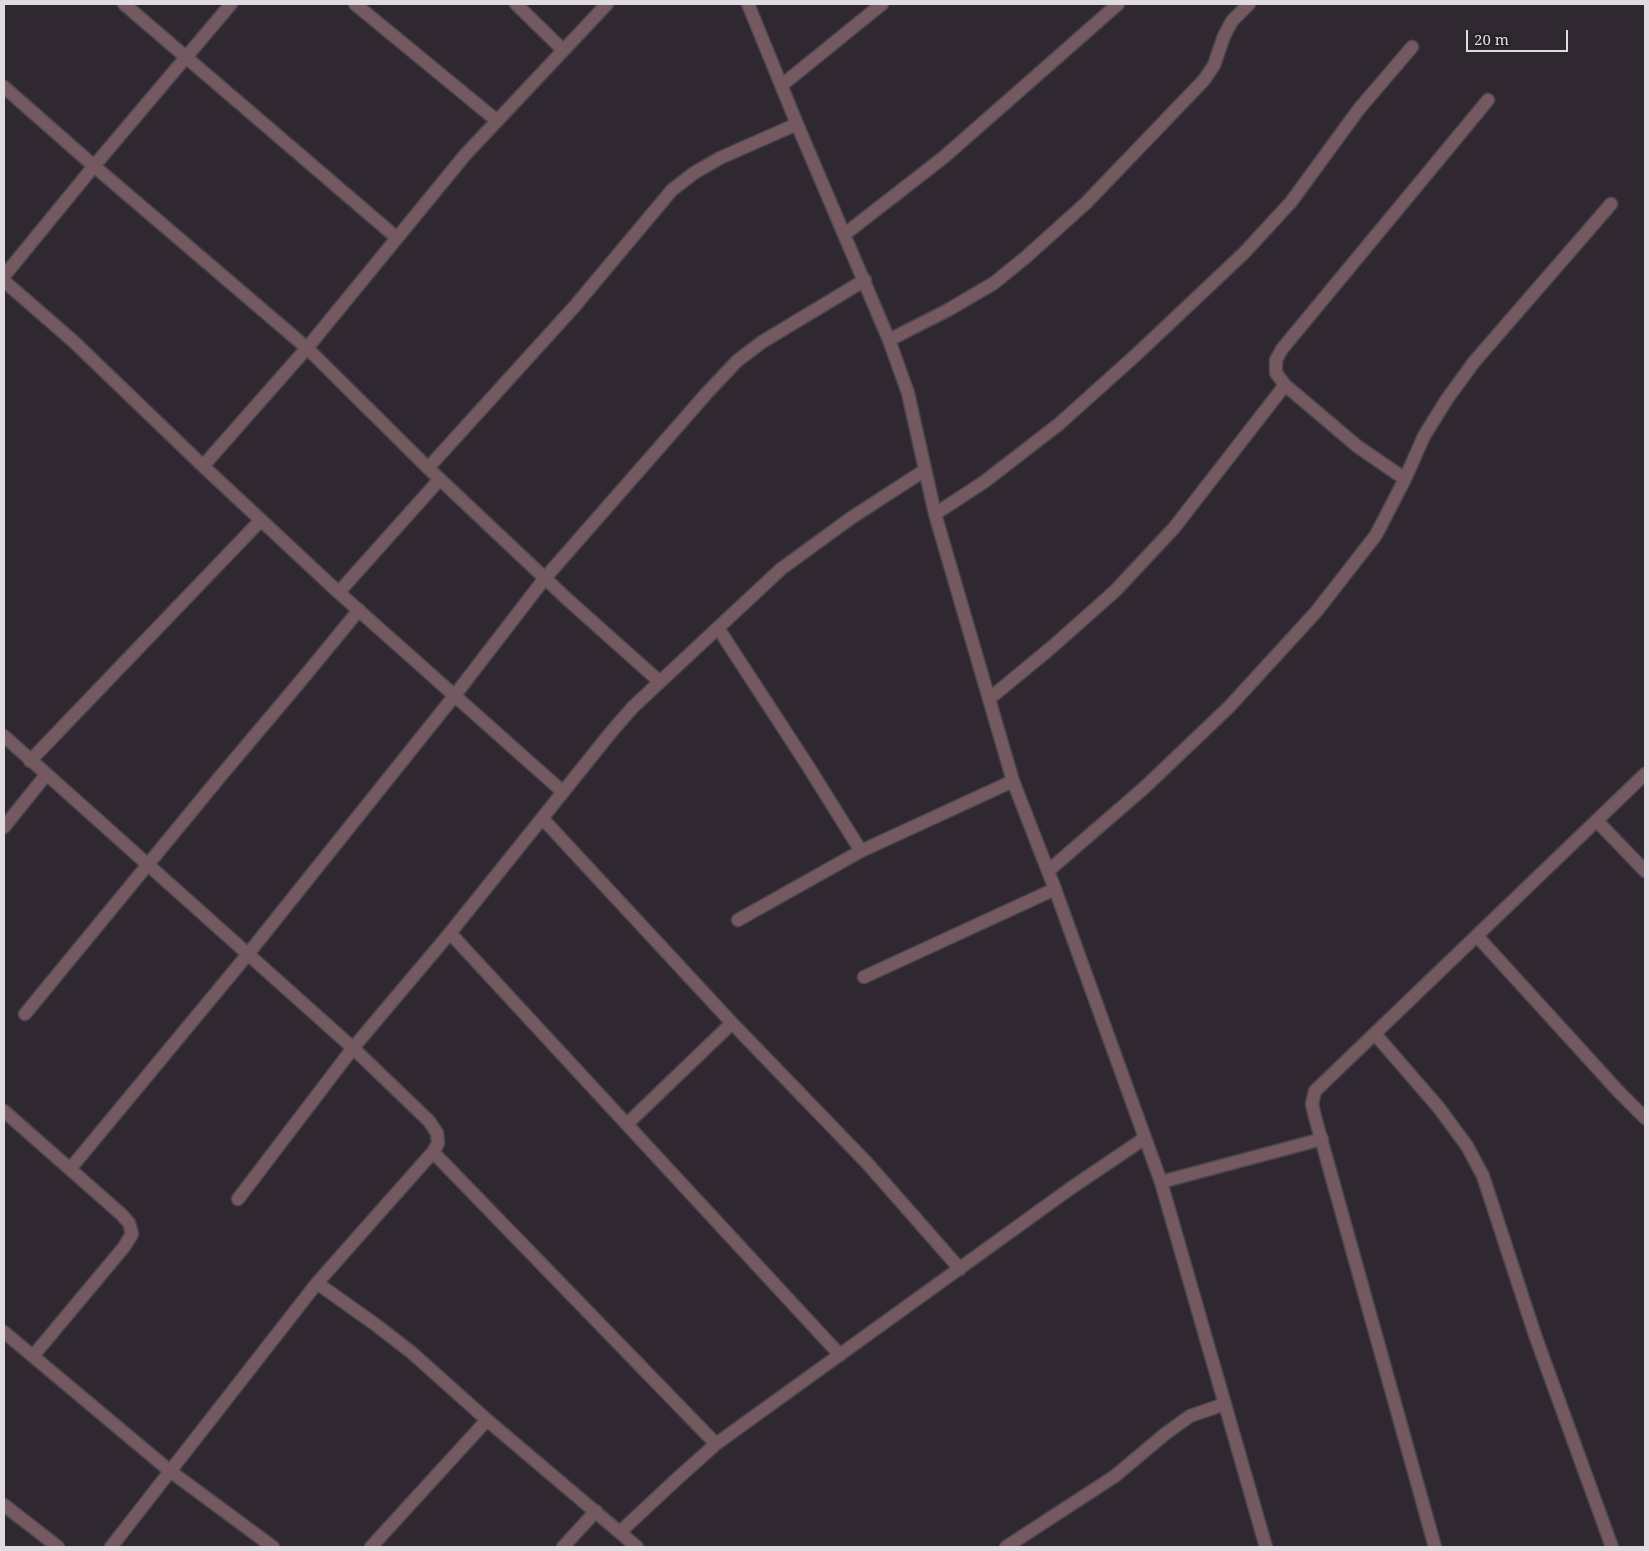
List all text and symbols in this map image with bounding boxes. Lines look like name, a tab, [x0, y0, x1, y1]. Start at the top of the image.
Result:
scale bar	[1469, 20, 1572, 52]
text: 20 m	[1474, 29, 1509, 49]

